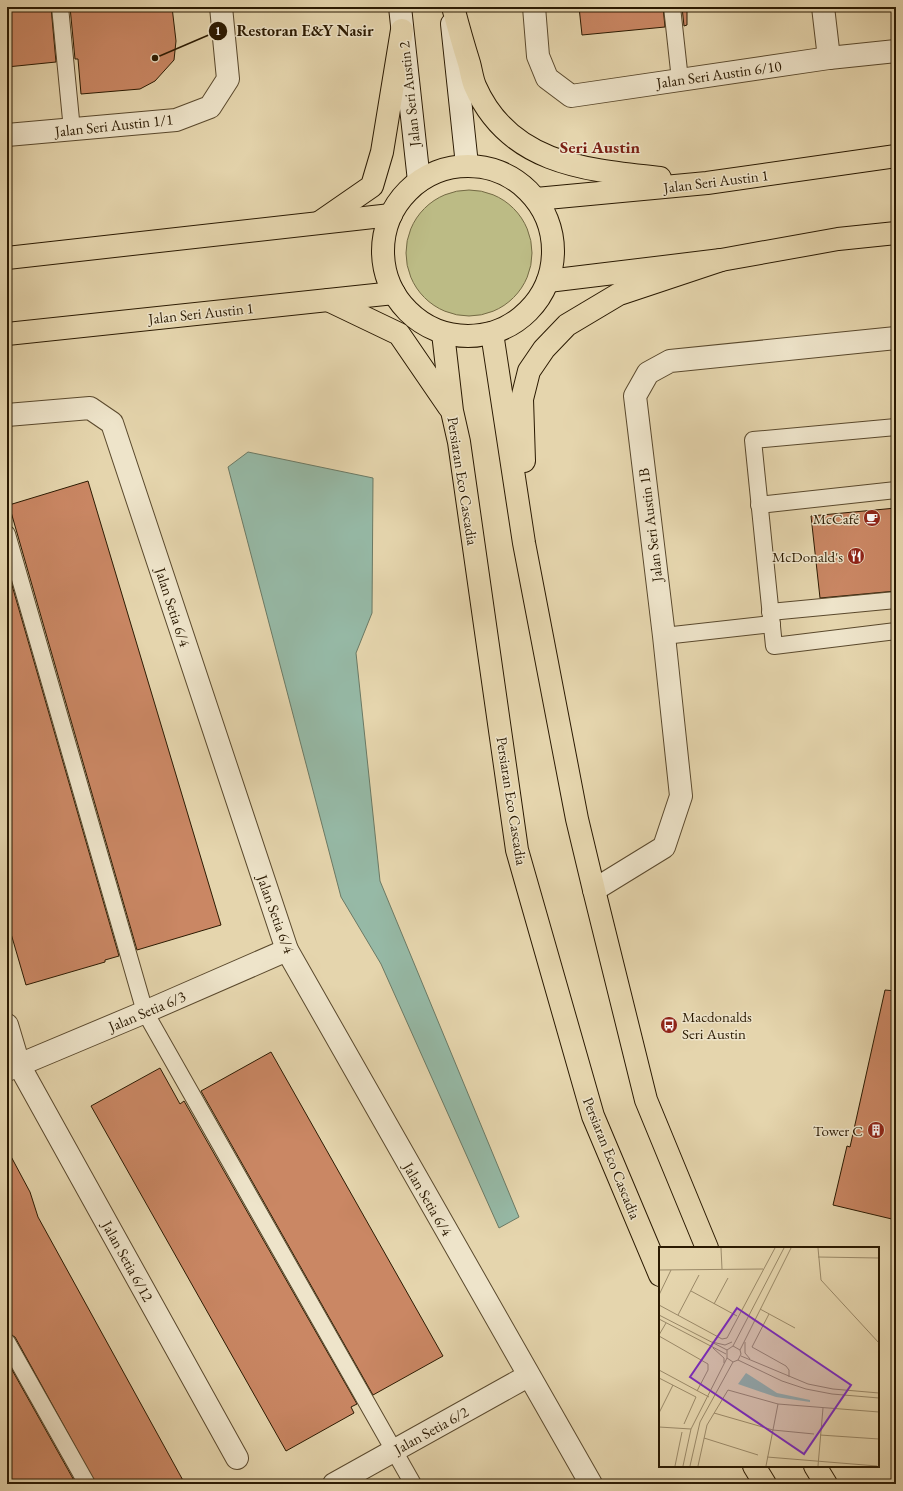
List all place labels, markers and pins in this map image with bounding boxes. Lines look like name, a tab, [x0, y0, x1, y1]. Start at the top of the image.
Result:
callout: Restoran E&Y Nasir	[208, 17, 381, 45]
cafe icon: McCafé	[862, 508, 882, 528]
place label: McCafé	[813, 509, 859, 528]
restaurant icon: McDonald's	[846, 546, 866, 566]
place label: McDonald's	[772, 547, 843, 566]
place label: Macdonalds Seri Austin	[682, 1007, 752, 1043]
bus stop icon: Macdonalds Seri Austin	[659, 1015, 679, 1035]
building icon: Tower C	[866, 1120, 886, 1140]
place label: Tower C	[813, 1121, 863, 1140]

